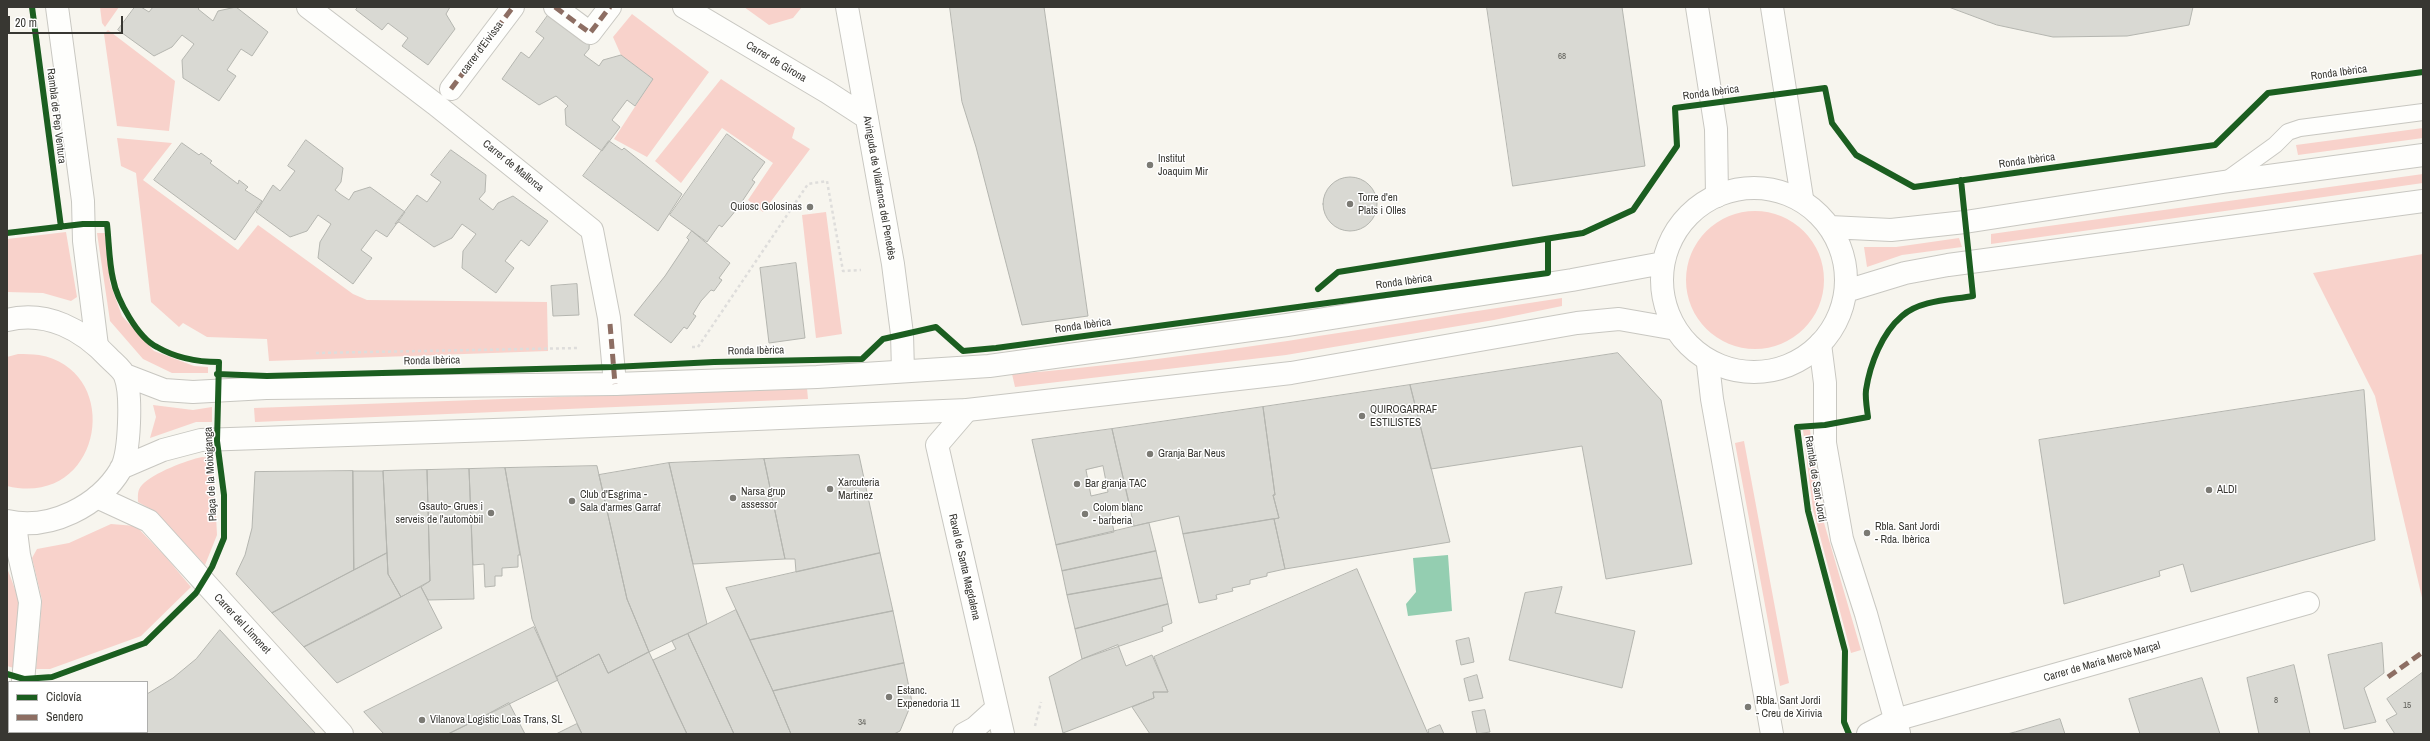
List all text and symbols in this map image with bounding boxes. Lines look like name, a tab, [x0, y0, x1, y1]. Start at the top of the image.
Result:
scale bar	[10, 8, 125, 34]
text: 20 m	[15, 15, 37, 31]
street label: carrer d'Eivissa	[458, 19, 506, 77]
street label: Carrer de Girona	[743, 39, 809, 85]
house number: 68	[1558, 52, 1566, 62]
street label: Ronda Ibèrica	[2310, 63, 2368, 83]
street label: Rambla de Pep Ventura	[44, 68, 68, 164]
street label: Ronda Ibèrica	[1682, 83, 1740, 103]
street label: Avinguda de Vilafranca del Penedès	[860, 115, 898, 261]
street label: Carrer de Mallorca	[480, 137, 546, 195]
street label: Ronda Ibèrica	[1998, 151, 2056, 171]
place label: Institut Joaquim Mir	[1158, 152, 1208, 178]
marker: Institut Joaquim Mir	[1145, 160, 1155, 170]
place label: Torre d'en Plats i Olles	[1358, 191, 1406, 217]
marker: Torre d'en Plats i Olles	[1345, 199, 1355, 209]
place label: Quiosc Golosinas	[730, 200, 802, 214]
marker: Quiosc Golosinas	[805, 202, 815, 212]
street label: Ronda Ibèrica	[1375, 272, 1433, 292]
street label: Ronda Ibèrica	[1054, 316, 1112, 336]
street label: Ronda Ibèrica	[728, 344, 784, 358]
street label: Ronda Ibèrica	[404, 354, 460, 368]
place label: QUIROGARRAF ESTILISTES	[1370, 403, 1437, 429]
marker: QUIROGARRAF ESTILISTES	[1357, 411, 1367, 421]
street label: Plaça de la Moixiganga	[202, 427, 220, 521]
street label: Rambla de Sant Jordi	[1802, 435, 1828, 523]
place label: Granja Bar Neus	[1158, 447, 1225, 461]
marker: Granja Bar Neus	[1145, 449, 1155, 459]
place label: Xarcuteria Martinez	[838, 476, 880, 502]
place label: Bar granja TAC	[1085, 477, 1147, 491]
marker: Bar granja TAC	[1072, 479, 1082, 489]
place label: ALDI	[2217, 483, 2237, 497]
marker: Xarcuteria Martinez	[825, 484, 835, 494]
place label: Narsa grup assessor	[741, 485, 786, 511]
marker: ALDI	[2204, 485, 2214, 495]
place label: Club d'Esgrima - Sala d'armes Garraf	[580, 488, 660, 514]
marker: Narsa grup assessor	[728, 493, 738, 503]
marker: Club d'Esgrima - Sala d'armes Garraf	[567, 496, 577, 506]
place label: Gsauto- Grues i serveis de l'automòbil	[396, 500, 483, 526]
place label: Colom blanc - barberia	[1093, 501, 1143, 527]
marker: Gsauto- Grues i serveis de l'automòbil	[486, 508, 496, 518]
marker: Colom blanc - barberia	[1080, 509, 1090, 519]
street label: Raval de Santa Magdalena	[945, 513, 983, 621]
place label: Rbla. Sant Jordi - Rda. Ibèrica	[1875, 520, 1940, 546]
marker: Rbla. Sant Jordi - Rda. Ibèrica	[1862, 528, 1872, 538]
street label: Carrer del Llimonet	[211, 591, 273, 657]
street label: Carrer de Maria Mercè Marçal	[2042, 639, 2162, 685]
legend	[8, 681, 148, 733]
place label: Estanc. Expenedoria 11	[897, 684, 960, 710]
text: Ciclovía	[46, 689, 82, 705]
marker: Estanc. Expenedoria 11	[884, 692, 894, 702]
place label: Rbla. Sant Jordi - Creu de Xirivia	[1756, 694, 1822, 720]
house number: 8	[2274, 696, 2278, 706]
house number: 15	[2403, 701, 2411, 711]
marker: Rbla. Sant Jordi - Creu de Xirivia	[1743, 702, 1753, 712]
text: Sendero	[46, 709, 83, 725]
place label: Vilanova Logistic Loas Trans, SL	[430, 713, 562, 727]
marker: Vilanova Logistic Loas Trans, SL	[417, 715, 427, 725]
house number: 34	[858, 718, 866, 728]

